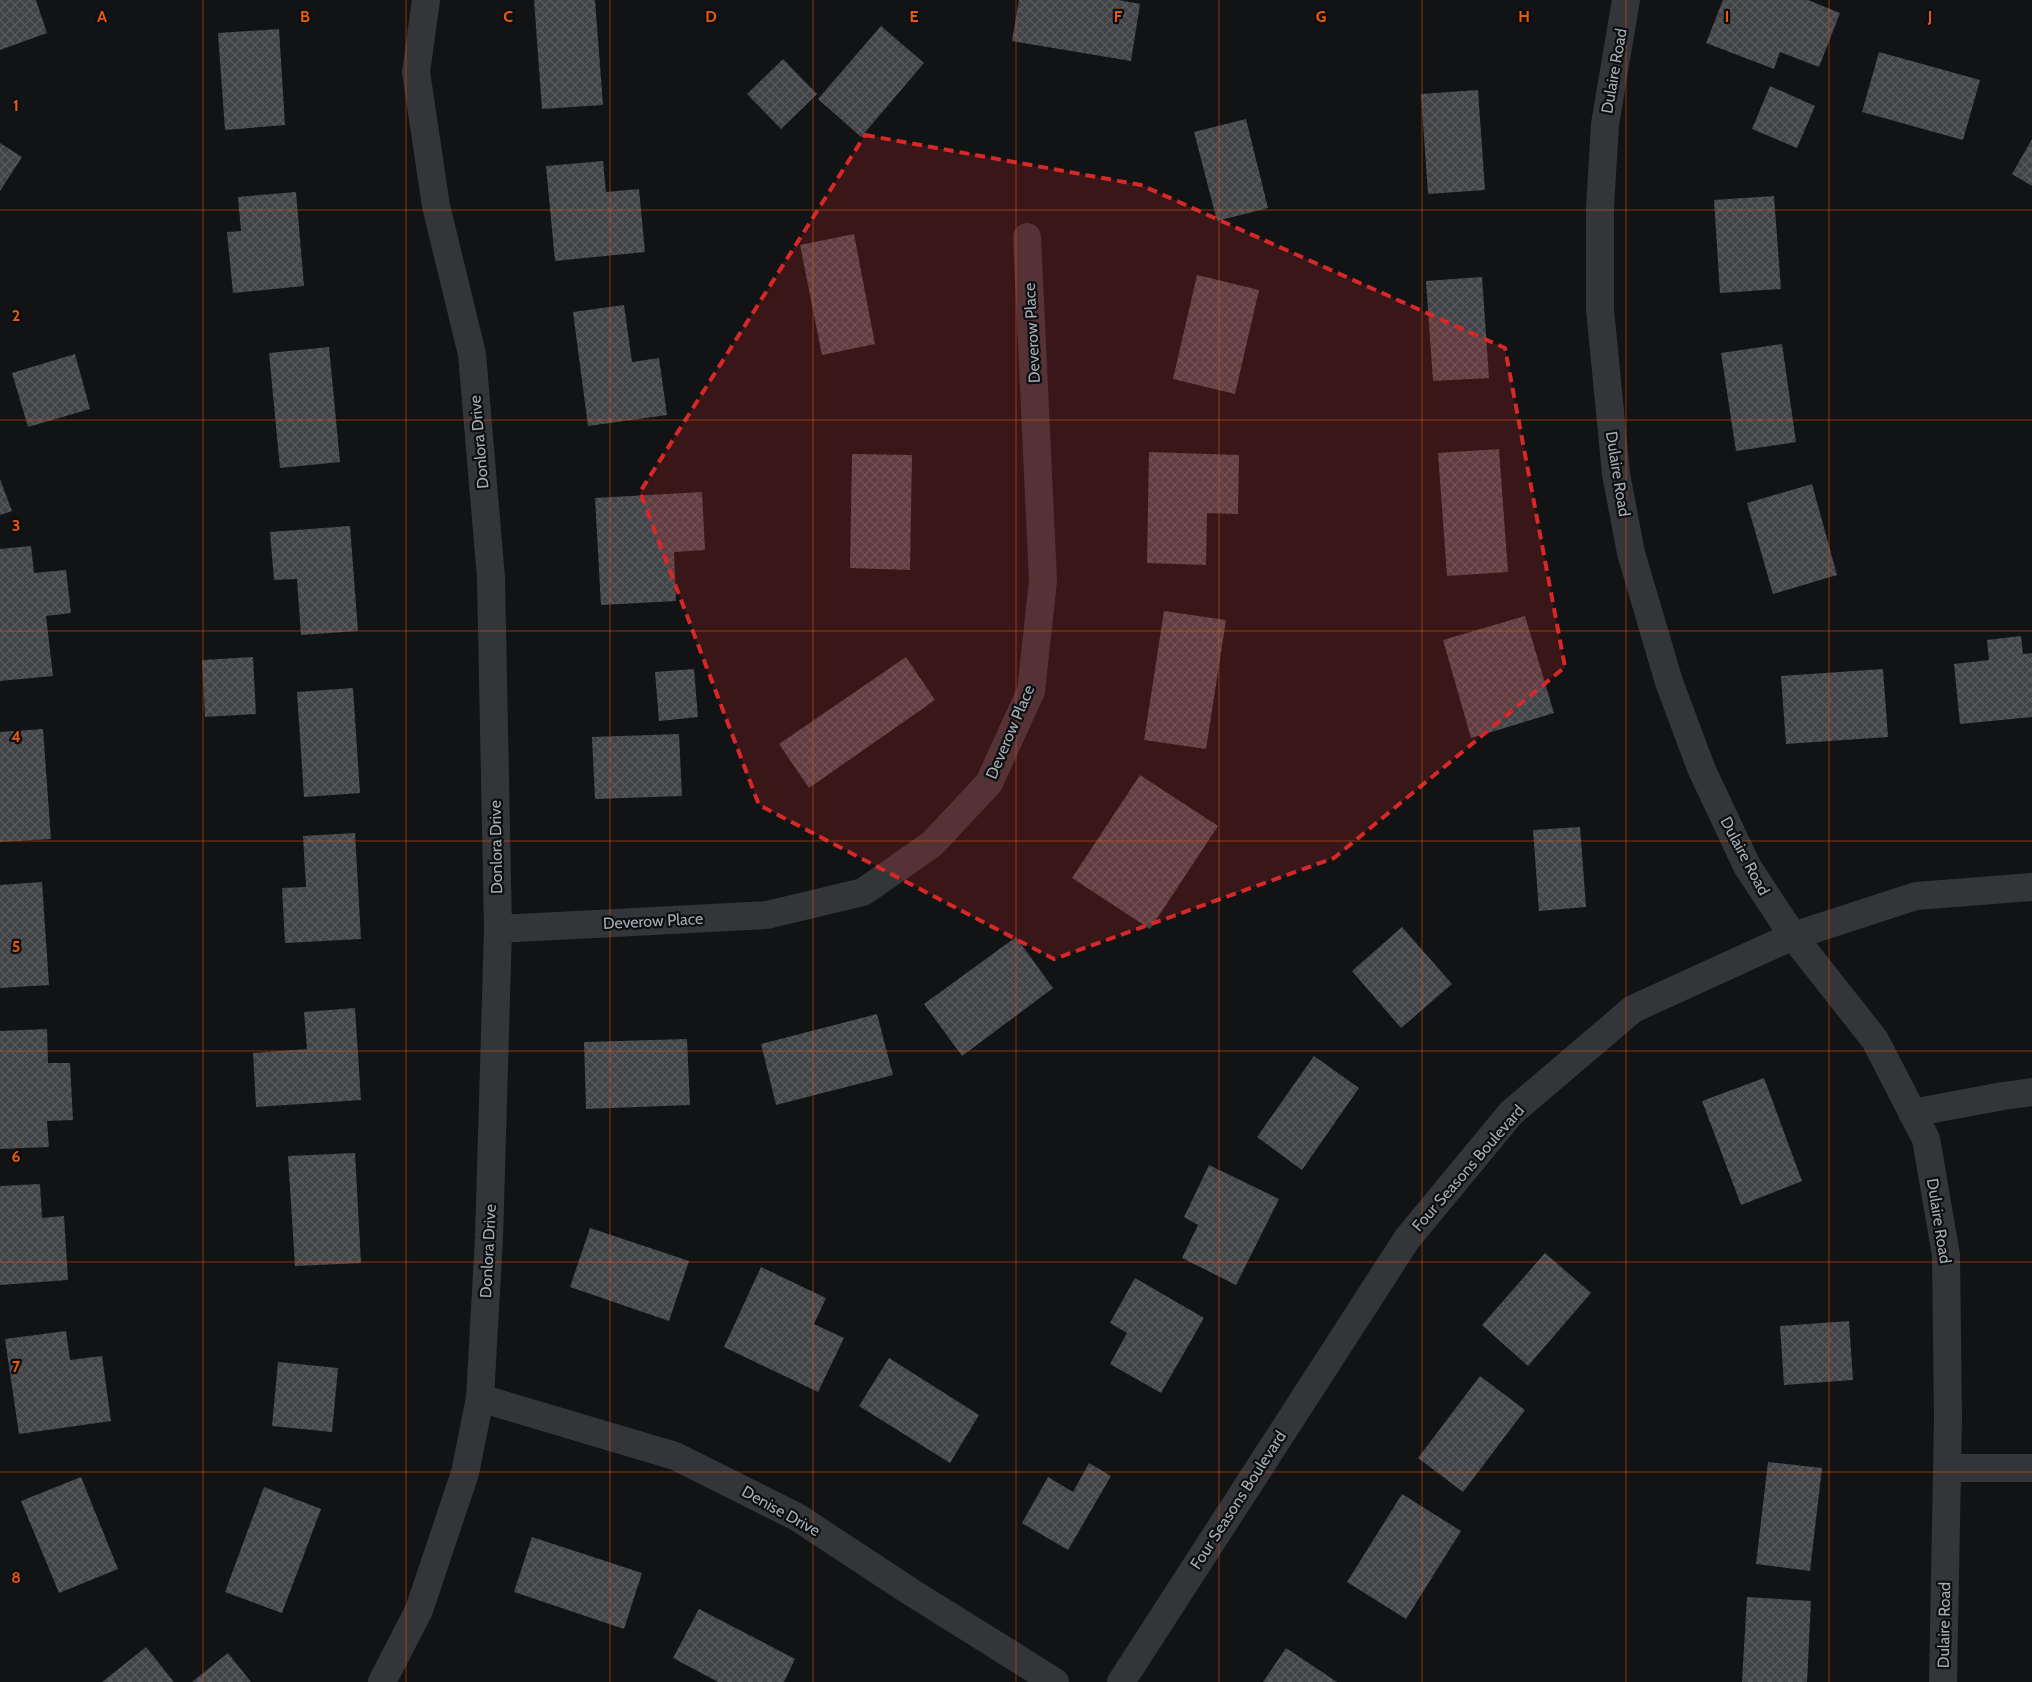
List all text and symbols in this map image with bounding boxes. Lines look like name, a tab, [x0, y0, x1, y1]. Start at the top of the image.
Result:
text: A	[97, 7, 107, 26]
text: B	[300, 7, 310, 26]
text: C	[503, 7, 513, 26]
text: D	[705, 7, 717, 26]
text: E	[909, 7, 919, 26]
text: F	[1114, 7, 1123, 26]
text: G	[1316, 7, 1326, 26]
text: H	[1518, 7, 1530, 26]
text: I	[1725, 7, 1729, 26]
text: J	[1927, 7, 1932, 26]
street label: Dulaire Road	[1597, 27, 1631, 115]
text: 1	[13, 96, 19, 115]
street label: Deverow Place	[1020, 282, 1044, 384]
text: 2	[12, 306, 20, 325]
street label: Donlora Drive	[465, 394, 493, 490]
street label: Dulaire Road	[1602, 430, 1634, 518]
text: 3	[12, 516, 20, 535]
street label: Deverow Place	[982, 682, 1038, 782]
text: 4	[11, 727, 21, 746]
street label: Donlora Drive	[486, 800, 506, 894]
street label: Dulaire Road	[1716, 814, 1774, 898]
street label: Deverow Place	[602, 909, 704, 933]
text: 5	[12, 937, 20, 956]
street label: Four Seasons Boulevard	[1408, 1101, 1528, 1235]
text: 6	[12, 1147, 21, 1166]
street label: Dulaire Road	[1923, 1177, 1955, 1265]
street label: Donlora Drive	[476, 1204, 500, 1298]
text: 7	[12, 1357, 21, 1376]
street label: Four Seasons Boulevard	[1186, 1427, 1290, 1573]
street label: Denise Drive	[739, 1482, 823, 1540]
text: 8	[11, 1568, 21, 1587]
street label: Dulaire Road	[1934, 1582, 1954, 1668]

